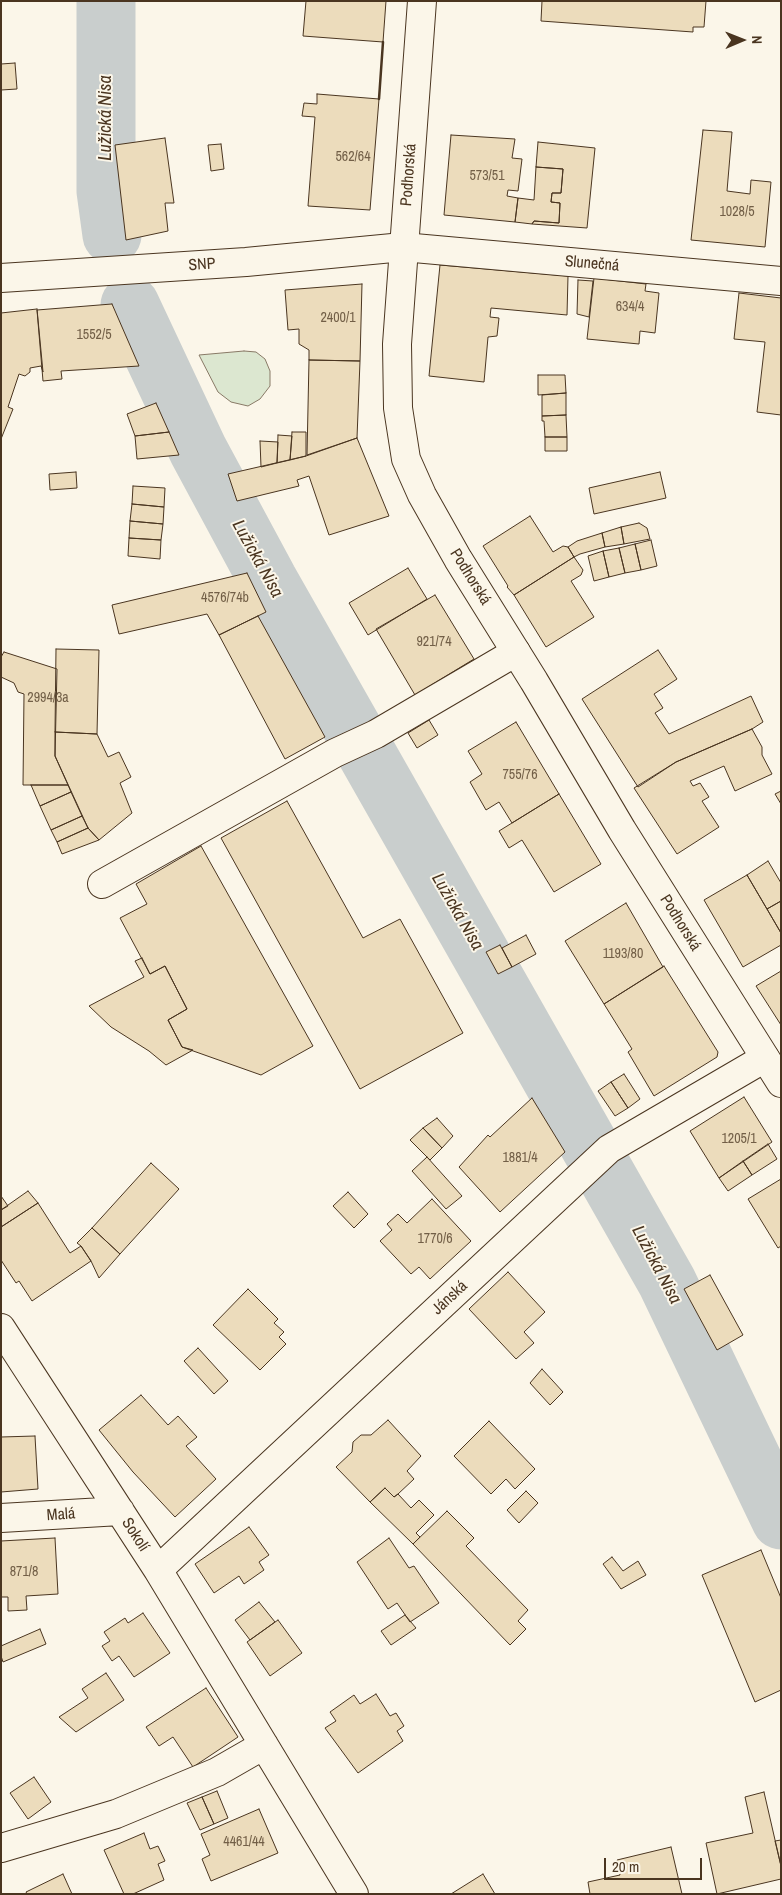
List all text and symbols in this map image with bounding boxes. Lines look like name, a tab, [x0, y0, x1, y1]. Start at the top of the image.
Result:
north arrow	[717, 15, 767, 65]
text: N	[748, 35, 766, 44]
water label: Lužická Nisa	[95, 75, 117, 161]
street label: Podhorská	[397, 143, 421, 207]
house number: 562/64	[335, 149, 371, 165]
house number: 573/51	[469, 168, 505, 184]
house number: 1028/5	[719, 204, 755, 220]
street label: Slunečná	[564, 252, 620, 276]
street label: SNP	[188, 254, 216, 276]
house number: 634/4	[616, 299, 644, 315]
house number: 2400/1	[320, 310, 356, 326]
house number: 1552/5	[76, 327, 112, 343]
water label: Lužická Nisa	[227, 516, 287, 602]
street label: Podhorská	[445, 545, 495, 609]
house number: 4576/74b	[201, 590, 249, 606]
house number: 921/74	[416, 634, 452, 650]
house number: 2994/3a	[27, 690, 69, 706]
house number: 755/76	[502, 767, 538, 783]
water label: Lužická Nisa	[426, 870, 488, 954]
street label: Podhorská	[655, 891, 705, 955]
house number: 1193/80	[603, 946, 643, 962]
house number: 1205/1	[721, 1131, 757, 1147]
house number: 1881/4	[502, 1150, 538, 1166]
water label: Lužická Nisa	[626, 1222, 686, 1308]
house number: 1770/6	[417, 1231, 453, 1247]
street label: Jánská	[428, 1277, 472, 1319]
street label: Malá	[46, 1504, 76, 1526]
street label: Sokolí	[117, 1514, 153, 1556]
house number: 871/8	[10, 1564, 38, 1580]
house number: 4461/44	[223, 1834, 265, 1850]
scale bar	[607, 1848, 704, 1880]
text: 20 m	[612, 1856, 639, 1877]

